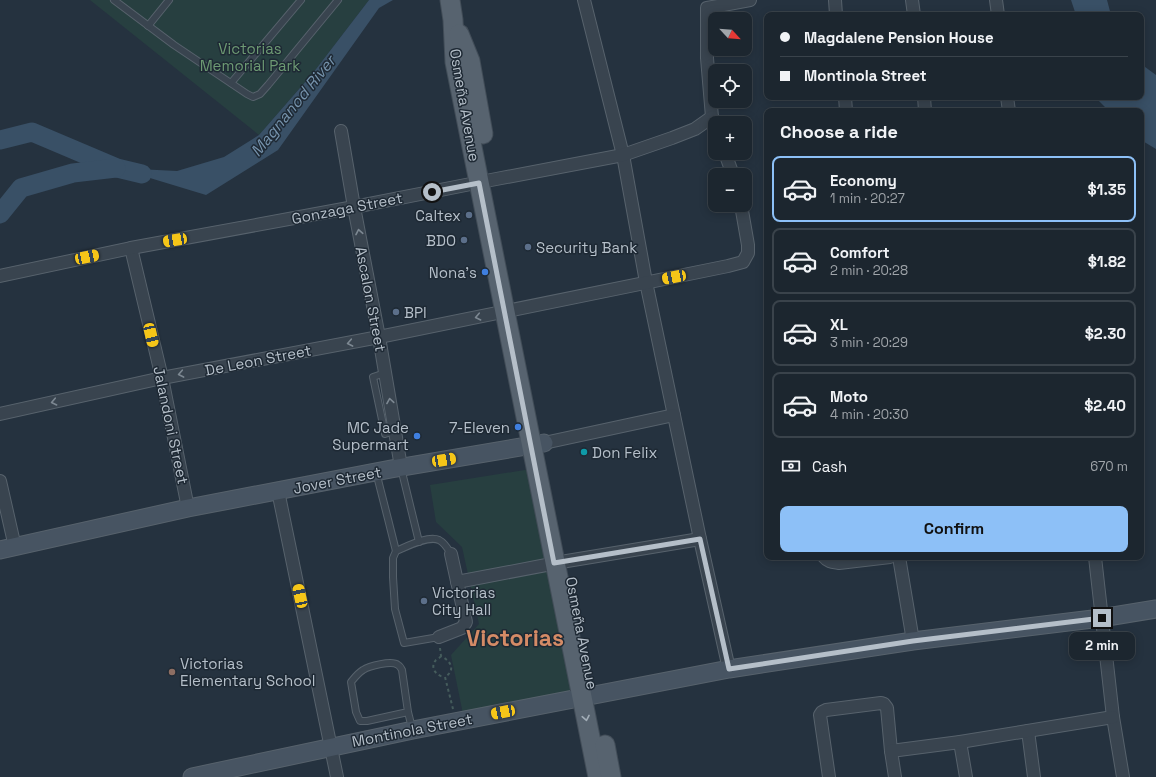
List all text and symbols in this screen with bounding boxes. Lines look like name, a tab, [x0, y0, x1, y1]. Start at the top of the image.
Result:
north arrow	[708, 12, 752, 56]
map controls	[708, 12, 752, 212]
text: Magdalene Pension House	[804, 28, 994, 47]
park label: Victorias Memorial Park	[200, 39, 300, 75]
street label: Osmeña Avenue	[446, 47, 484, 163]
water label: Magnanod River	[246, 50, 341, 161]
button: locate	[708, 64, 752, 108]
text: Montinola Street	[804, 66, 927, 85]
button: +	[708, 116, 752, 160]
text: Choose a ride	[780, 120, 898, 143]
button: −	[708, 168, 752, 212]
icon: car	[782, 171, 818, 207]
text: Economy	[830, 171, 897, 190]
text: $1.35	[1088, 180, 1126, 199]
route start	[423, 183, 441, 201]
street label: Gonzaga Street	[290, 188, 404, 228]
text: 1 min · 20:27	[830, 190, 905, 207]
place label: Caltex	[415, 206, 461, 225]
marker: Caltex	[464, 210, 474, 220]
one-way arrow	[355, 229, 363, 235]
place label: BDO	[426, 231, 456, 250]
car	[162, 232, 188, 248]
marker: BDO	[459, 235, 469, 245]
place label: Security Bank	[536, 238, 637, 257]
marker: Security Bank	[523, 242, 533, 252]
icon: car	[782, 243, 818, 279]
text: Comfort	[830, 243, 890, 262]
street label: Ascalon Street	[351, 245, 391, 353]
car	[74, 249, 100, 265]
text: $1.82	[1088, 252, 1126, 271]
text: 2 min · 20:28	[830, 262, 908, 279]
place label: Nona's	[429, 263, 477, 282]
marker: Nona's	[480, 267, 490, 277]
car	[661, 269, 687, 285]
place label: BPI	[404, 303, 427, 322]
marker: BPI	[391, 307, 401, 317]
one-way arrow	[475, 312, 481, 320]
icon: car	[782, 315, 818, 351]
text: XL	[830, 315, 848, 334]
car	[142, 322, 160, 348]
text: $2.30	[1085, 324, 1126, 343]
text: 3 min · 20:29	[830, 334, 908, 351]
one-way arrow	[347, 338, 354, 346]
street label: De Leon Street	[203, 340, 313, 380]
street label: Jalandoni Street	[149, 364, 193, 486]
one-way arrow	[178, 370, 185, 378]
icon: car	[782, 387, 818, 423]
text: Moto	[830, 387, 868, 406]
text: $2.40	[1084, 396, 1126, 415]
one-way arrow	[51, 397, 57, 405]
one-way arrow	[386, 398, 394, 404]
text: 4 min · 20:30	[830, 406, 909, 423]
place label: MC Jade Supermart	[332, 418, 409, 454]
place label: 7-Eleven	[449, 418, 510, 437]
marker: 7-Eleven	[513, 422, 523, 432]
marker: MC Jade Supermart	[412, 431, 422, 441]
place label: Don Felix	[592, 443, 658, 462]
marker: Don Felix	[579, 447, 589, 457]
car	[431, 452, 457, 468]
icon: cash	[780, 455, 802, 477]
text: Cash	[812, 457, 847, 476]
text: 670 m	[1090, 458, 1128, 475]
street label: Jover Street	[291, 462, 383, 498]
button: Confirm	[780, 506, 1128, 552]
street label: Osmeña Avenue	[562, 575, 602, 691]
car	[292, 583, 308, 609]
place label: Victorias City Hall	[432, 583, 495, 619]
marker: Victorias City Hall	[419, 596, 429, 606]
route end	[1093, 609, 1111, 627]
district label: Victorias	[466, 623, 564, 653]
callout: 2 min	[1069, 632, 1135, 660]
text: 2 min	[1085, 637, 1119, 654]
place label: Victorias Elementary School	[180, 654, 316, 690]
marker: Victorias Elementary School	[167, 667, 177, 677]
car	[490, 704, 516, 720]
street label: Montinola Street	[350, 709, 474, 751]
one-way arrow	[581, 715, 590, 721]

